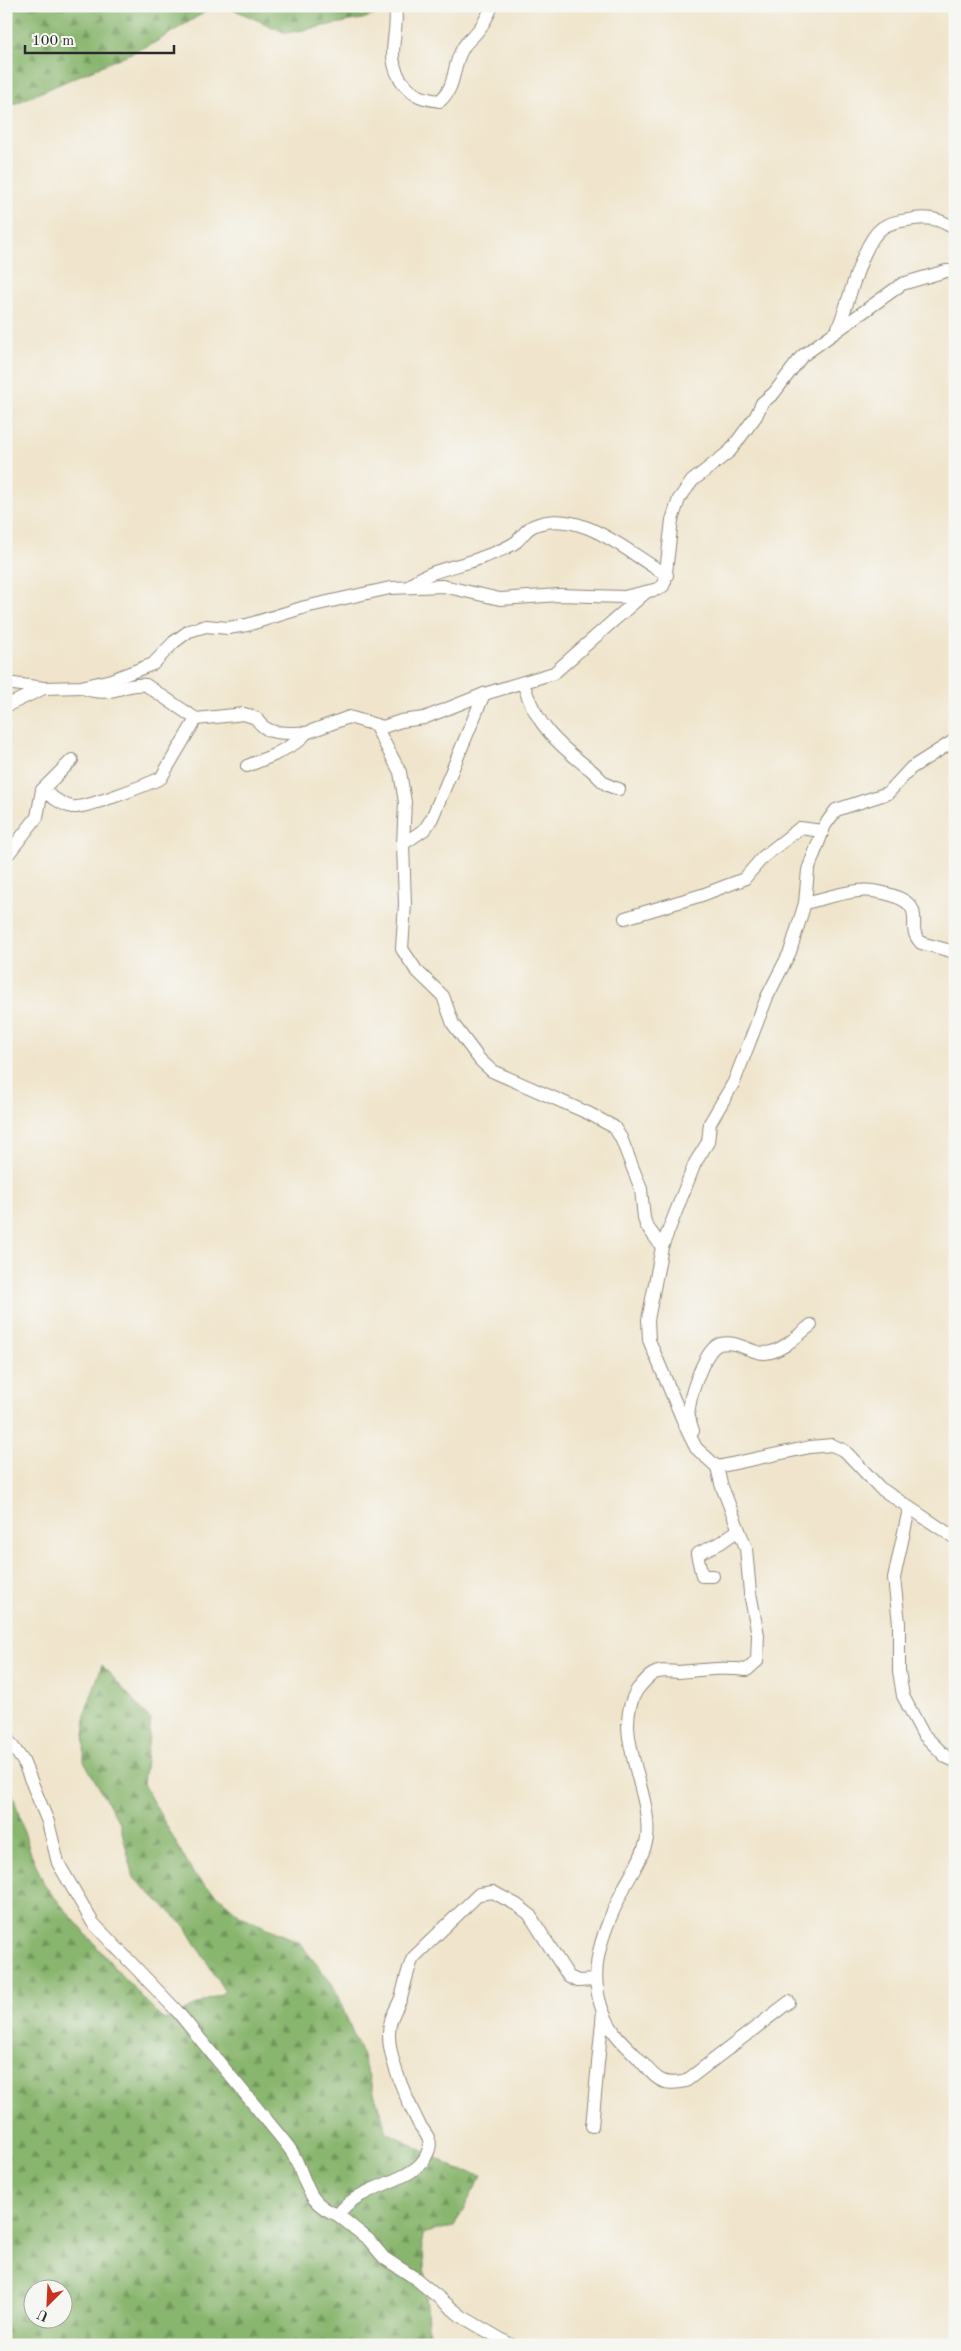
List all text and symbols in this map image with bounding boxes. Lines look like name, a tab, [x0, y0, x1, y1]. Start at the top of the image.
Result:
scale bar	[25, 22, 174, 54]
text: 100 m	[32, 34, 74, 49]
north arrow	[22, 2278, 72, 2328]
text: U	[35, 2306, 51, 2324]

